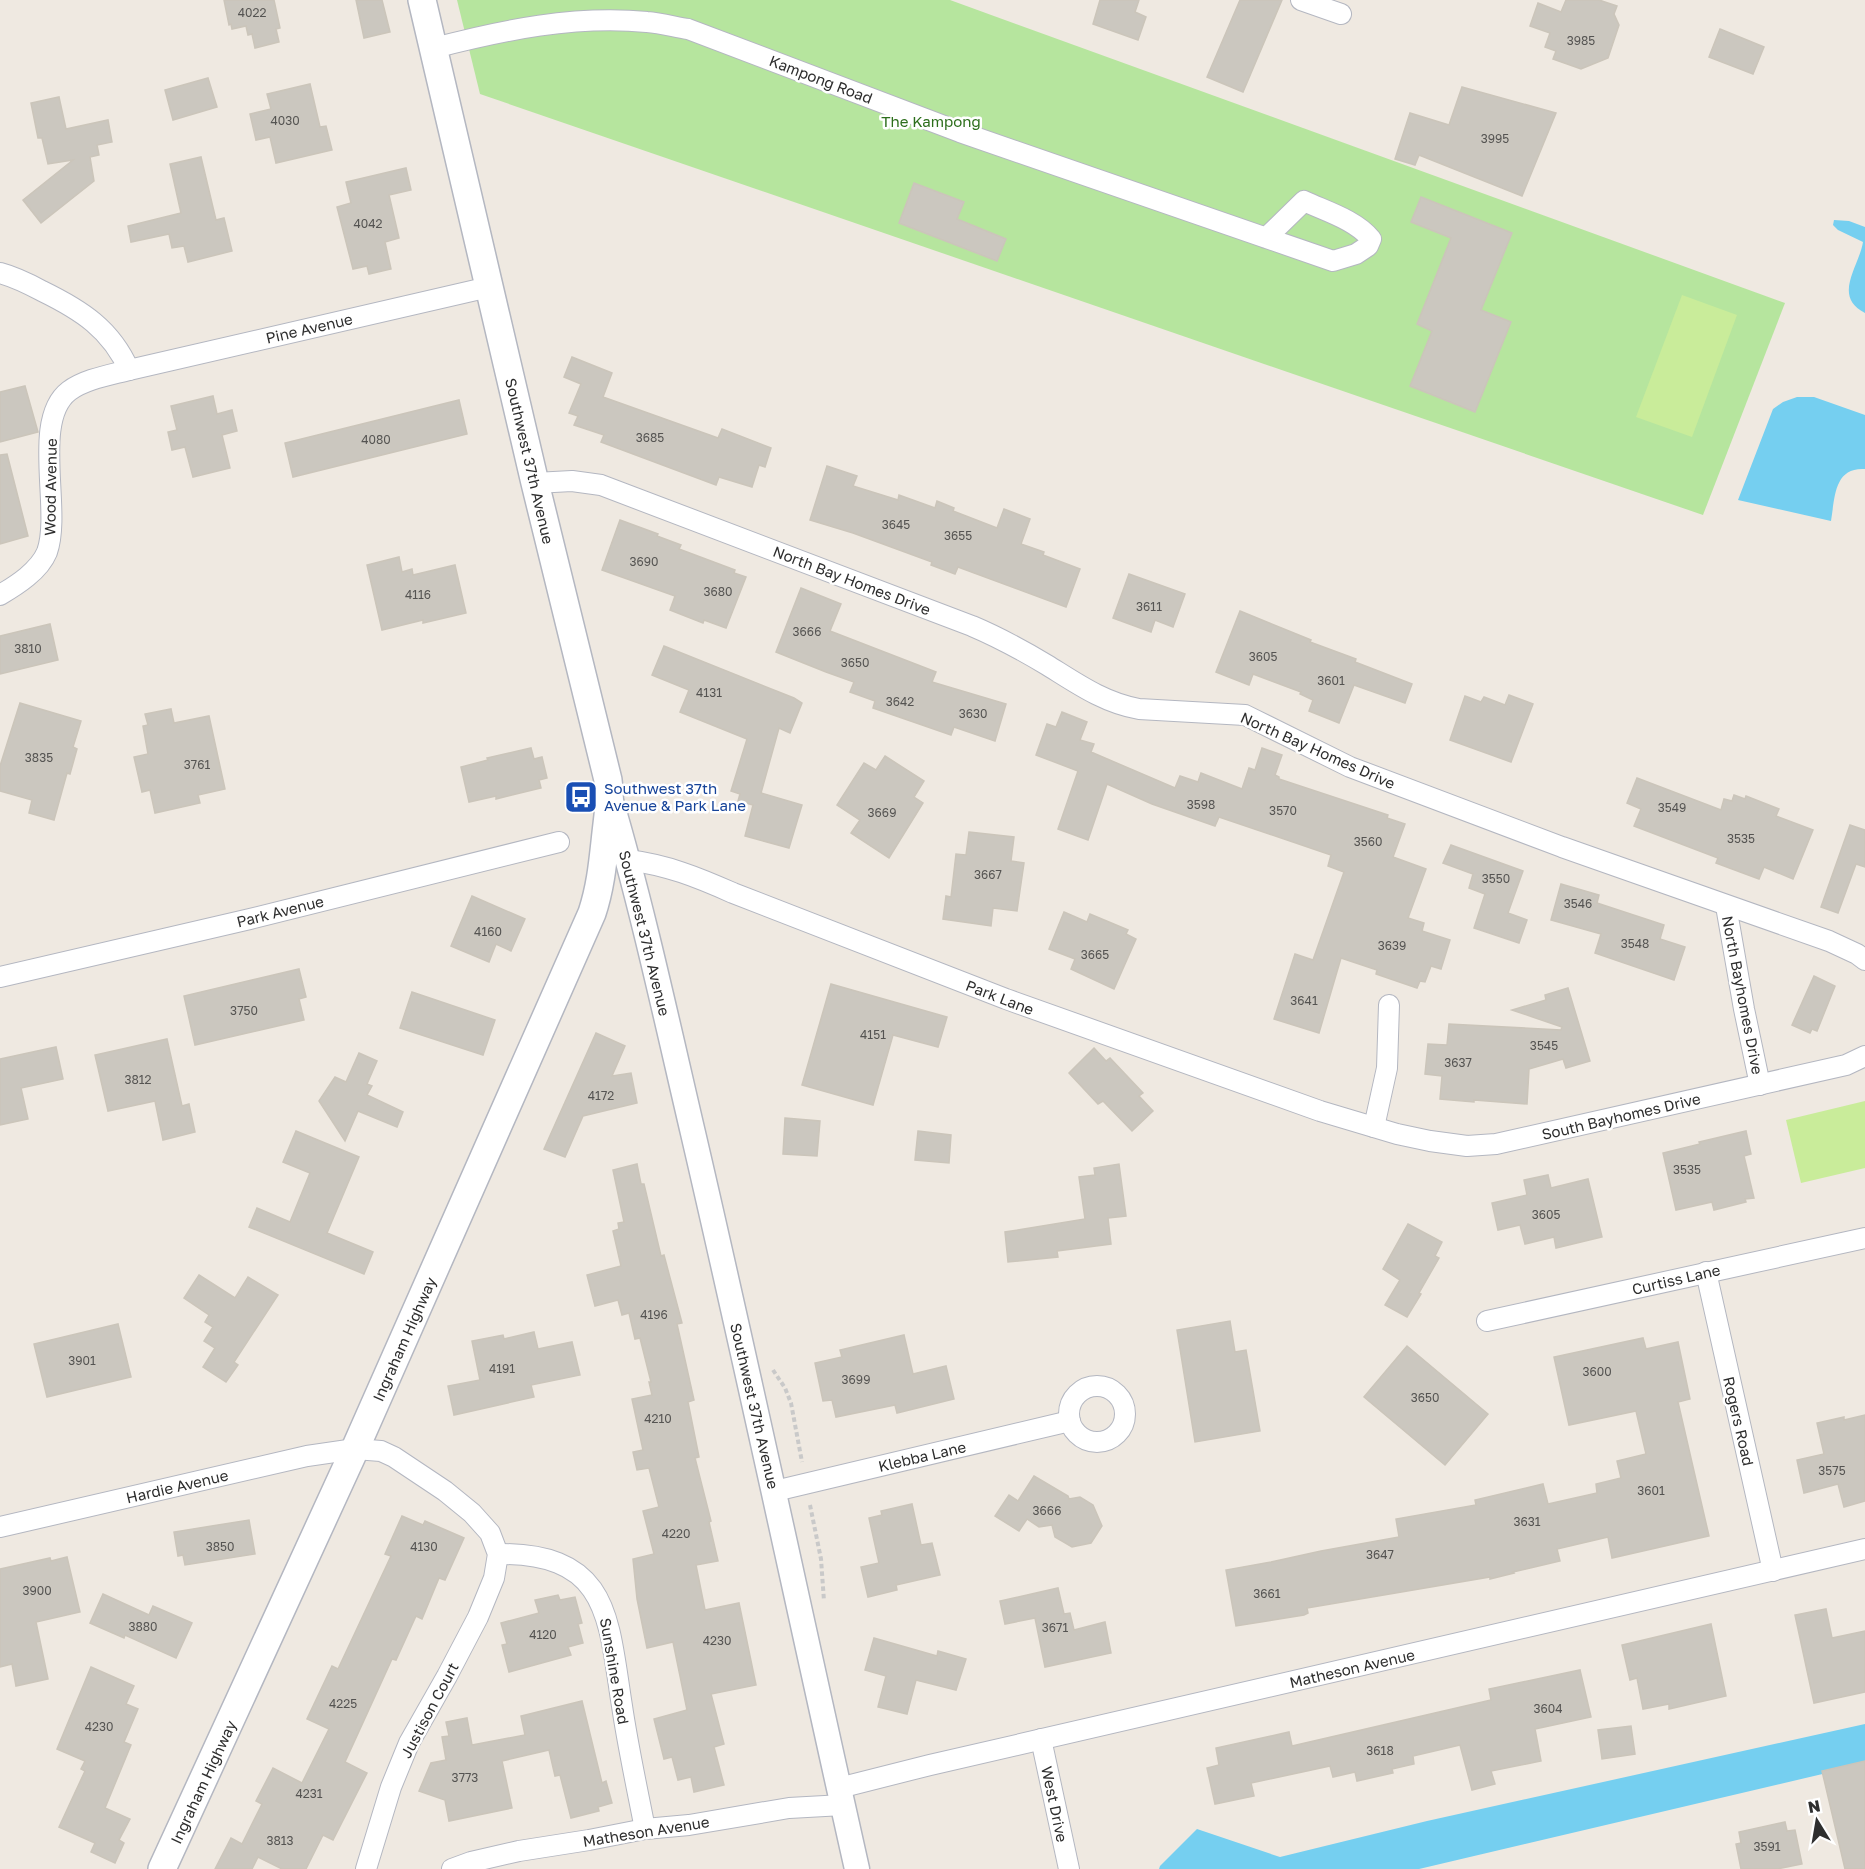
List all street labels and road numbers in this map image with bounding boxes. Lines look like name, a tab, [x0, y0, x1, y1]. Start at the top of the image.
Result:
street label: Kampong Road	[767, 51, 875, 107]
street label: Pine Avenue	[264, 309, 354, 347]
street label: Southwest 37th Avenue	[502, 376, 558, 546]
street label: Wood Avenue	[40, 438, 60, 536]
street label: North Bay Homes Drive	[771, 542, 934, 618]
street label: North Bay Homes Drive	[1238, 708, 1398, 792]
street label: Southwest 37th Avenue	[616, 848, 674, 1018]
street label: Park Avenue	[235, 891, 326, 931]
street label: North Bayhomes Drive	[1719, 914, 1767, 1076]
street label: Park Lane	[963, 976, 1037, 1018]
street label: South Bayhomes Drive	[1540, 1089, 1702, 1143]
street label: Curtiss Lane	[1630, 1260, 1722, 1298]
street label: Ingraham Highway	[368, 1273, 440, 1404]
street label: Southwest 37th Avenue	[727, 1321, 783, 1491]
street label: Rogers Road	[1720, 1375, 1758, 1467]
street label: Klebba Lane	[876, 1437, 968, 1475]
street label: Hardie Avenue	[124, 1465, 230, 1506]
street label: Sunshine Road	[597, 1616, 633, 1726]
street label: Matheson Avenue	[1288, 1645, 1417, 1691]
street label: Justison Court	[396, 1659, 462, 1761]
street label: Ingraham Highway	[166, 1717, 240, 1847]
street label: West Drive	[1038, 1764, 1072, 1844]
street label: Matheson Avenue	[581, 1812, 711, 1850]

